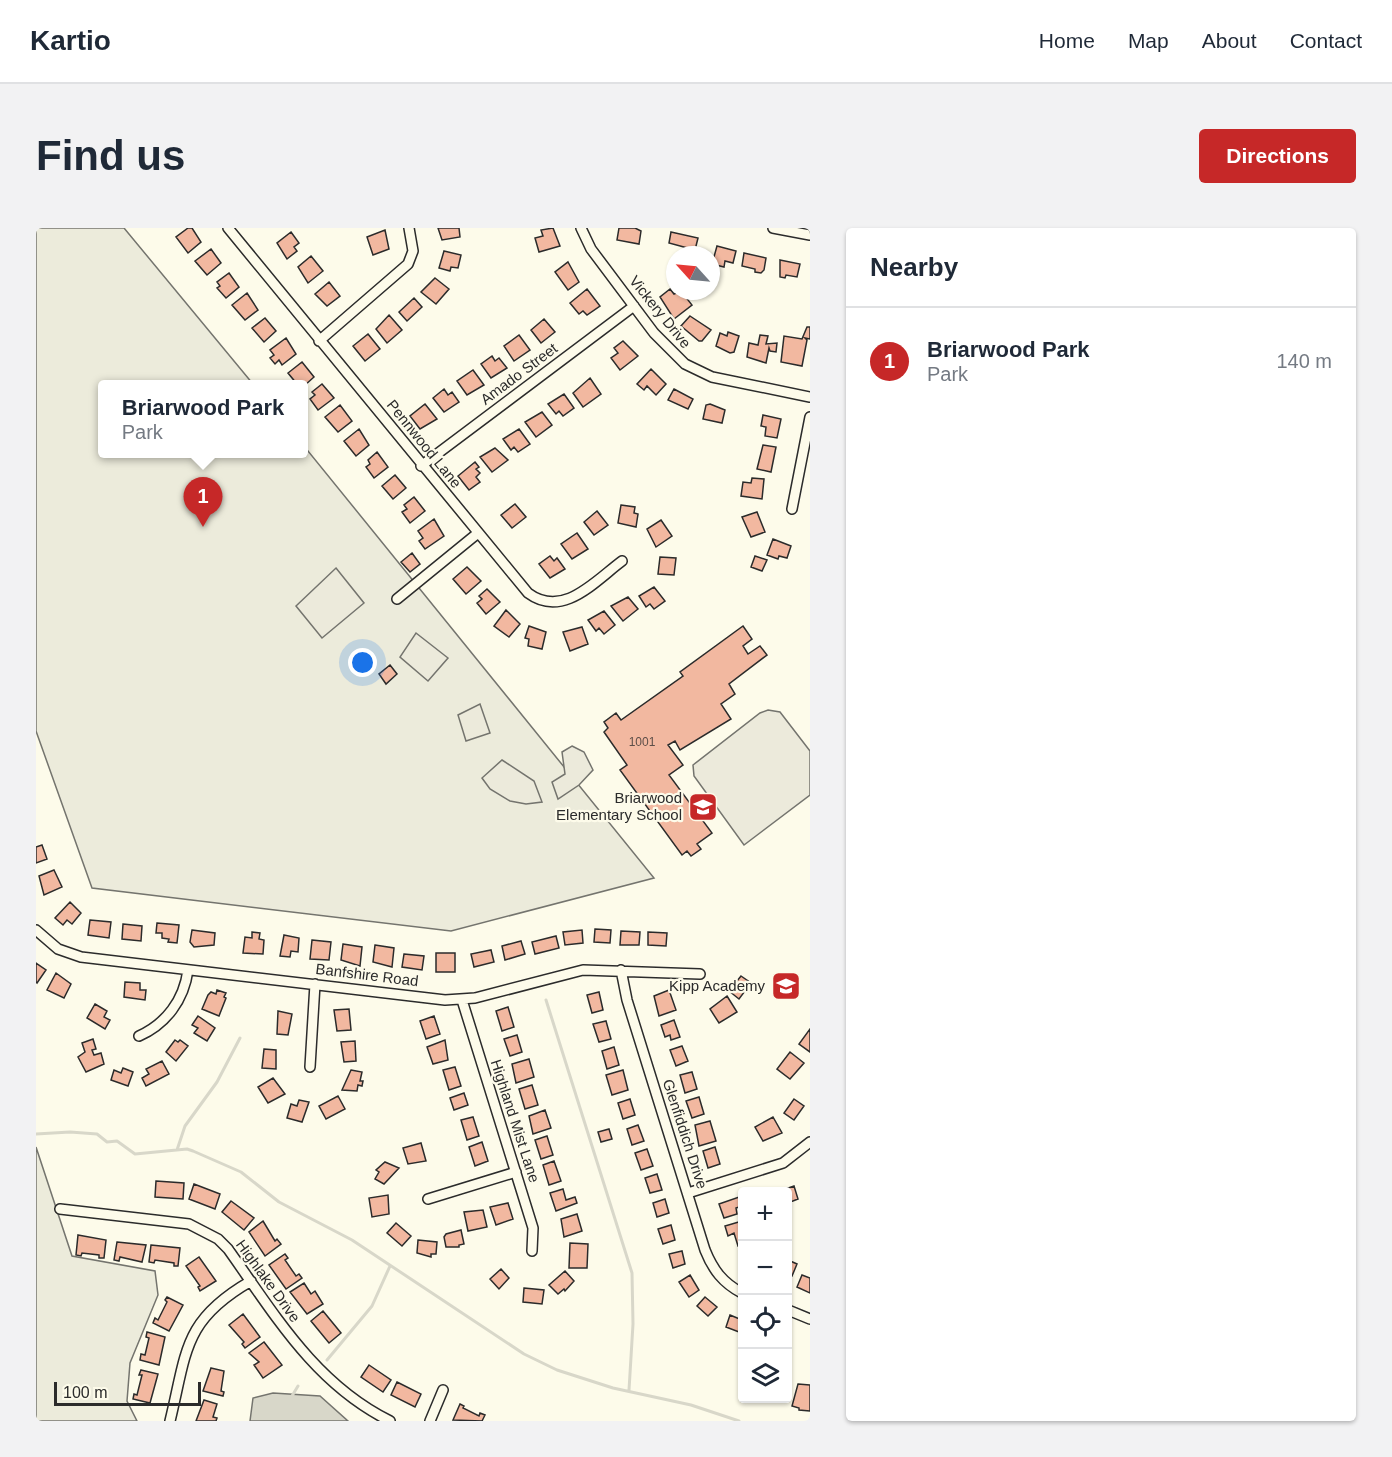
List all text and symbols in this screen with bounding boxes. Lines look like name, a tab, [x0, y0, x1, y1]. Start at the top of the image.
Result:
text: Kartio	[30, 25, 111, 56]
text: Home	[1039, 29, 1095, 52]
text: Map	[1128, 29, 1169, 52]
text: About	[1202, 29, 1257, 52]
text: Contact	[1290, 29, 1362, 52]
button: Directions	[1199, 129, 1356, 183]
text: Find us	[36, 132, 185, 179]
north arrow	[666, 246, 720, 300]
text: Nearby	[870, 252, 958, 282]
street label: Vickery Drive	[626, 272, 695, 351]
text: Briarwood Park	[927, 337, 1090, 362]
street label: Amado Street	[477, 339, 561, 408]
text: 1	[884, 350, 895, 372]
text: 140 m	[1276, 350, 1332, 372]
text: Park	[927, 363, 968, 385]
popup	[98, 380, 308, 458]
text: Briarwood Park	[122, 395, 284, 420]
street label: Pennwood Lane	[384, 396, 465, 491]
text: Park	[122, 421, 163, 443]
pin: 1	[184, 478, 222, 527]
your location	[348, 648, 377, 677]
house number: 1001	[629, 735, 656, 749]
place label: Briarwood Elementary School	[556, 789, 682, 823]
school or university icon: Briarwood Elementary School	[687, 791, 719, 823]
street label: Banfshire Road	[315, 960, 419, 989]
school or university icon: Kipp Academy	[770, 970, 802, 1002]
place label: Kipp Academy	[669, 977, 765, 994]
street label: Highland Mist Lane	[488, 1057, 543, 1185]
street label: Glenfiddich Drive	[660, 1077, 711, 1191]
map controls	[738, 1187, 792, 1403]
button: +	[738, 1187, 792, 1241]
street label: Highlake Drive	[233, 1236, 304, 1325]
button: −	[738, 1241, 792, 1295]
button: locate	[738, 1295, 792, 1349]
button: layers	[738, 1349, 792, 1403]
scale bar	[54, 1379, 201, 1406]
text: 100 m	[63, 1384, 107, 1401]

